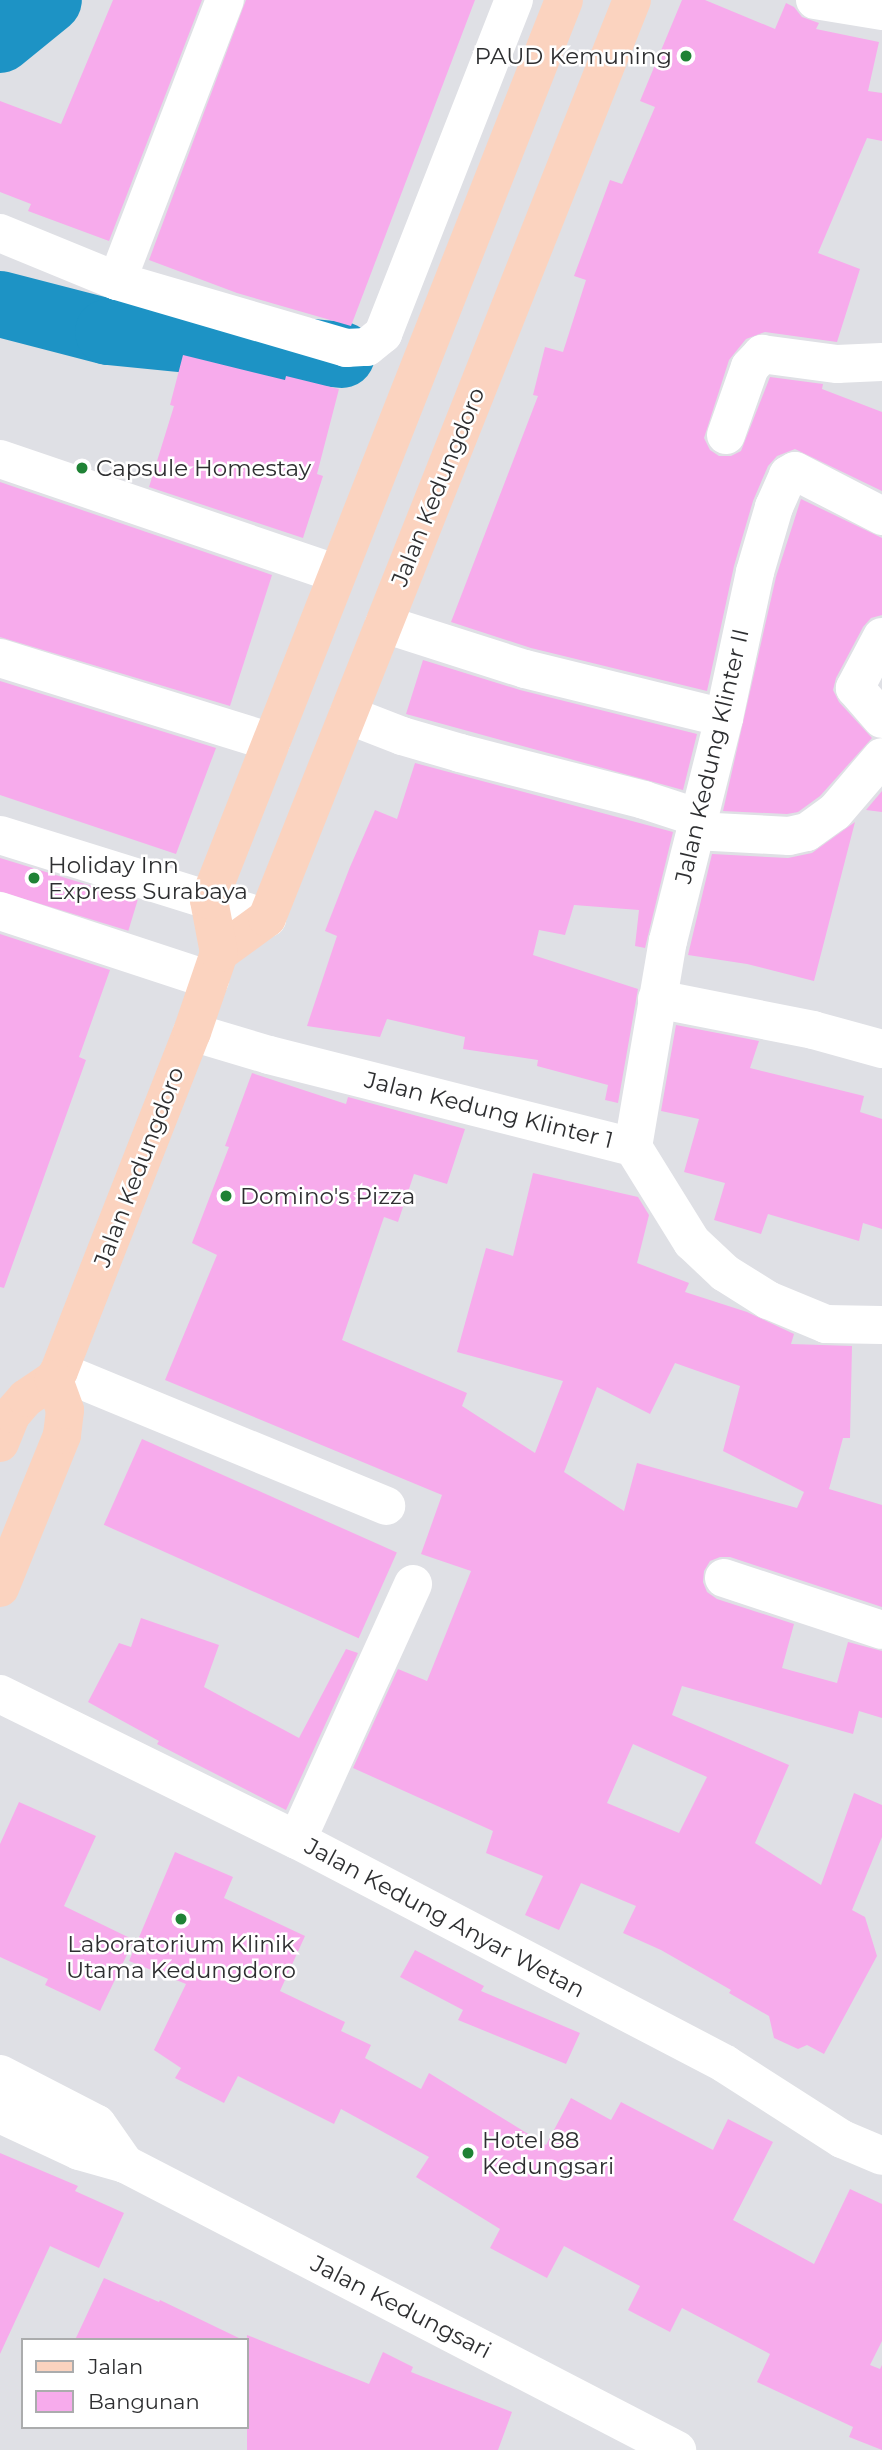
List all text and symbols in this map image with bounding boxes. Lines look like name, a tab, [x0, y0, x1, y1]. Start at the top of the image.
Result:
place label: PAUD Kemuning	[475, 42, 672, 70]
marker: PAUD Kemuning	[678, 48, 694, 64]
street label: Jalan Kedungdoro	[386, 384, 490, 590]
place label: Capsule Homestay	[96, 454, 311, 482]
marker: Capsule Homestay	[74, 460, 90, 476]
street label: Jalan Kedung Klinter II	[669, 626, 755, 886]
place label: Holiday Inn Express Surabaya	[48, 851, 248, 905]
marker: Holiday Inn Express Surabaya	[26, 870, 42, 886]
street label: Jalan Kedungdoro	[88, 1063, 190, 1271]
street label: Jalan Kedung Klinter 1	[362, 1066, 616, 1154]
place label: Domino's Pizza	[240, 1182, 415, 1210]
marker: Domino's Pizza	[218, 1188, 234, 1204]
street label: Jalan Kedung Anyar Wetan	[300, 1832, 590, 2004]
marker: Laboratorium Klinik Utama Kedungdoro	[173, 1911, 189, 1927]
place label: Laboratorium Klinik Utama Kedungdoro	[66, 1930, 296, 1984]
place label: Hotel 88 Kedungsari	[482, 2126, 614, 2180]
marker: Hotel 88 Kedungsari	[460, 2145, 476, 2161]
street label: Jalan Kedungsari	[306, 2250, 496, 2364]
legend	[21, 2338, 248, 2429]
text: Jalan	[88, 2354, 143, 2379]
text: Bangunan	[88, 2389, 200, 2414]

